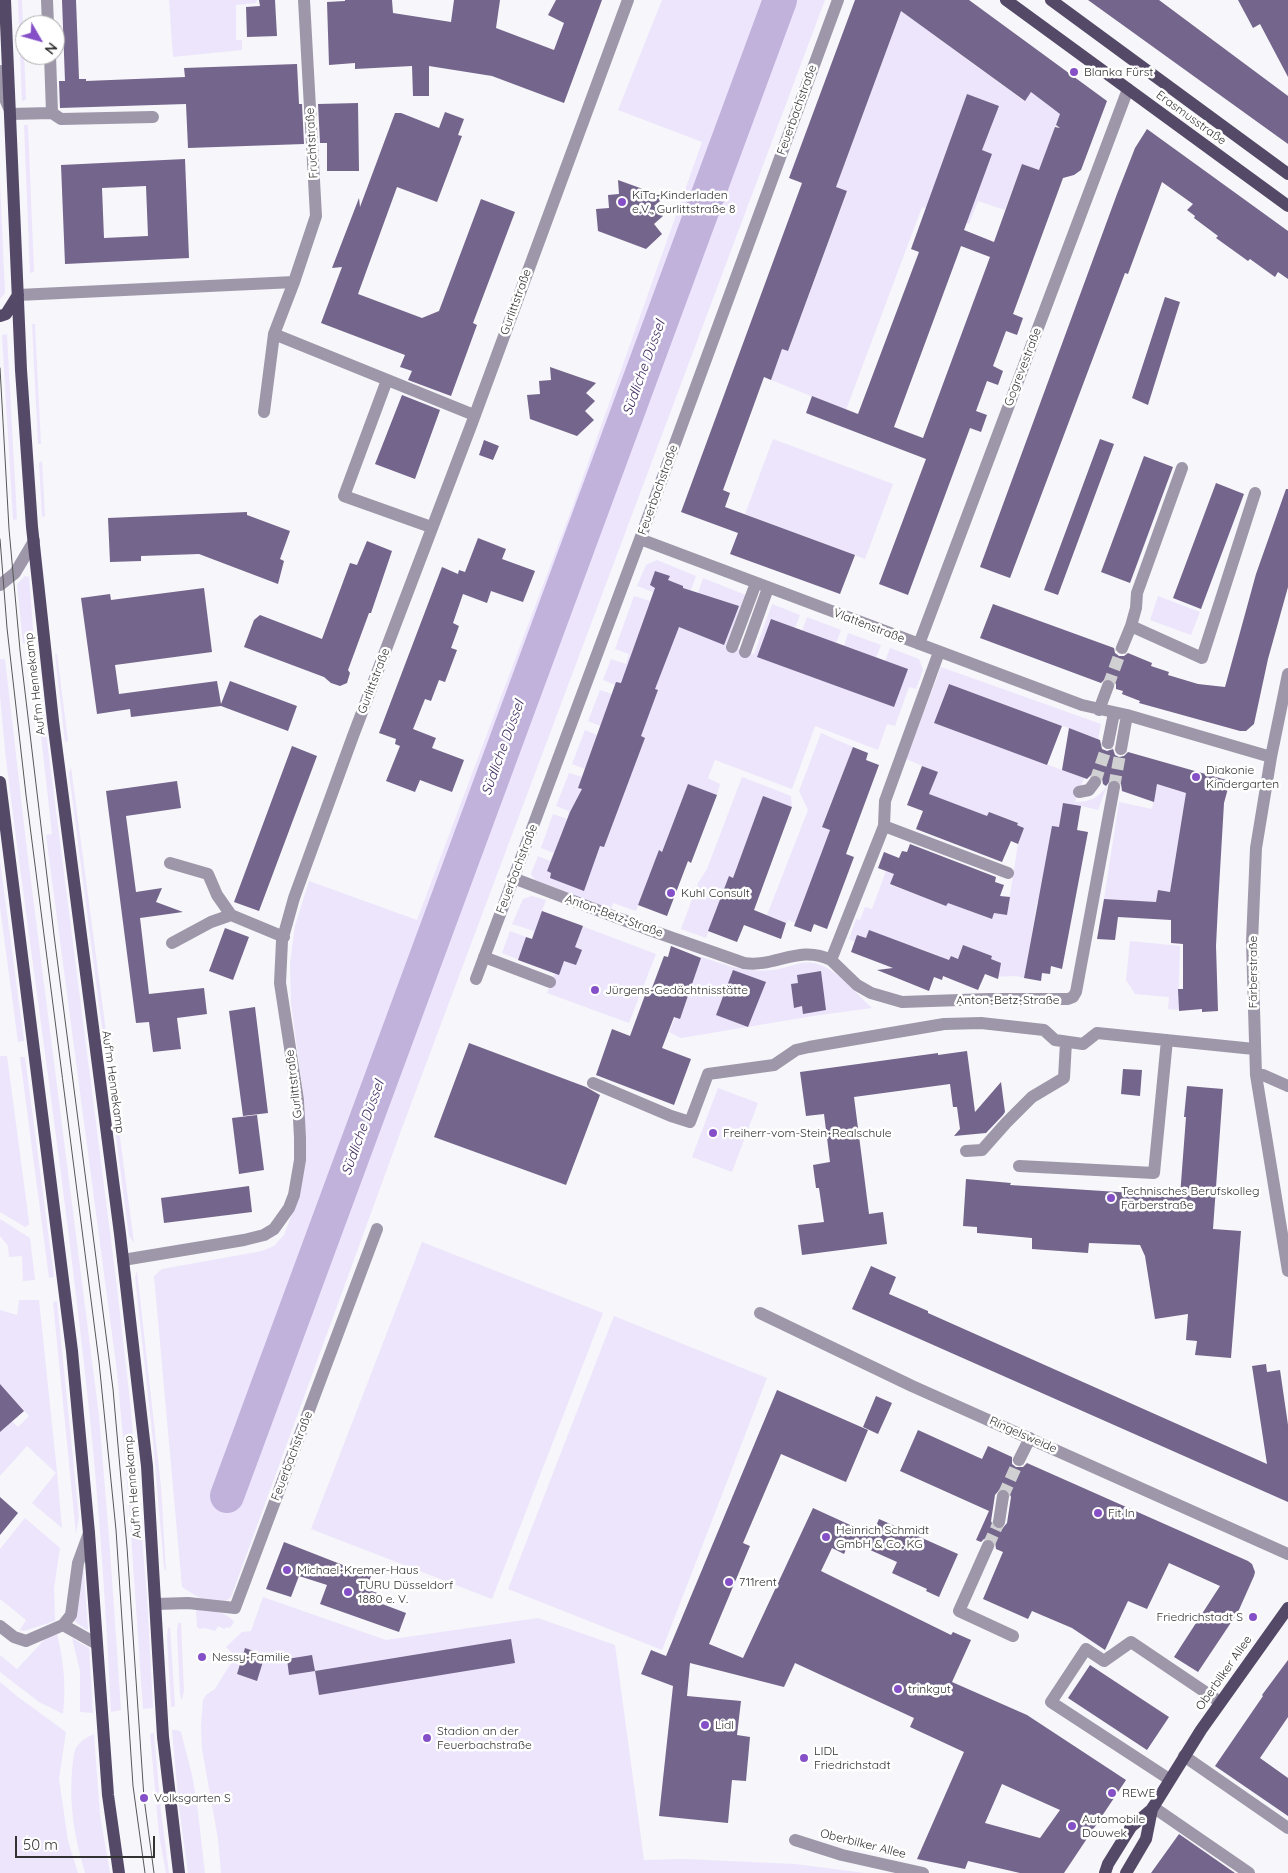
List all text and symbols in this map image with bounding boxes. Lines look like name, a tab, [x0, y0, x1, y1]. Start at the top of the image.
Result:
north arrow	[15, 15, 65, 65]
text: N	[41, 39, 61, 58]
street label: Feuerbachstraße	[774, 63, 820, 157]
place label: Blanka Fürst	[1084, 65, 1153, 79]
marker: Blanka Fürst	[1068, 66, 1080, 78]
street label: Erasmusstraße	[1153, 88, 1229, 148]
street label: Fruchtstraße	[303, 107, 321, 179]
place label: KiTa-Kinderladen e.V., Gurlittstraße 8	[632, 188, 735, 216]
marker: KiTa-Kinderladen e.V., Gurlittstraße 8	[616, 196, 628, 208]
street label: Gurlittstraße	[497, 267, 535, 337]
water label: Südliche Düssel	[619, 318, 669, 418]
street label: Gogrevestraße	[1001, 326, 1045, 408]
street label: Feuerbachstraße	[635, 443, 681, 537]
street label: Vlattenstraße	[831, 606, 907, 646]
street label: Auf'm Hennekamp	[22, 632, 48, 736]
street label: Gurlittstraße	[355, 646, 393, 716]
water label: Südliche Düssel	[478, 698, 528, 798]
place label: Diakonie Kindergarten	[1206, 763, 1279, 791]
marker: Diakonie Kindergarten	[1190, 771, 1202, 783]
street label: Feuerbachstraße	[493, 822, 541, 916]
place label: Kuhl Consult	[681, 886, 750, 900]
marker: Kuhl Consult	[665, 887, 677, 899]
street label: Anton-Betz-Straße	[563, 892, 665, 940]
street label: Färberstraße	[1246, 936, 1260, 1008]
place label: Jürgens-Gedächtnisstätte	[605, 983, 748, 997]
marker: Jürgens-Gedächtnisstätte	[589, 984, 601, 996]
street label: Anton-Betz-Straße	[956, 993, 1060, 1007]
street label: Auf'm Hennekamp	[99, 1030, 127, 1134]
street label: Gurlittstraße	[283, 1049, 305, 1119]
water label: Südliche Düssel	[338, 1078, 388, 1178]
place label: Freiherr-vom-Stein-Realschule	[723, 1126, 892, 1140]
marker: Freiherr-vom-Stein-Realschule	[707, 1127, 719, 1139]
place label: Technisches Berufskolleg Färberstraße	[1121, 1184, 1259, 1212]
marker: Technisches Berufskolleg Färberstraße	[1105, 1192, 1117, 1204]
street label: Feuerbachstraße	[268, 1409, 316, 1503]
street label: Ringelsweide	[987, 1414, 1059, 1456]
street label: Auf'm Hennekamp	[121, 1435, 145, 1539]
place label: Fit In	[1108, 1506, 1135, 1520]
marker: Fit In	[1092, 1507, 1104, 1519]
place label: Heinrich Schmidt GmbH & Co. KG	[836, 1523, 929, 1551]
marker: Heinrich Schmidt GmbH & Co. KG	[820, 1531, 832, 1543]
place label: Michael-Kremer-Haus	[297, 1563, 418, 1577]
marker: Michael-Kremer-Haus	[281, 1564, 293, 1576]
place label: 711rent	[739, 1575, 777, 1589]
marker: 711rent	[723, 1576, 735, 1588]
place label: TURU Düsseldorf 1880 e. V.	[358, 1578, 453, 1606]
marker: TURU Düsseldorf 1880 e. V.	[342, 1586, 354, 1598]
place label: Friedrichstadt S	[1157, 1610, 1243, 1624]
marker: Friedrichstadt S	[1247, 1611, 1259, 1623]
street label: Oberbilker Allee	[1193, 1633, 1255, 1713]
place label: Nessy-Familie	[212, 1650, 290, 1664]
marker: Nessy-Familie	[196, 1651, 208, 1663]
place label: trinkgut	[908, 1682, 951, 1696]
marker: trinkgut	[892, 1683, 904, 1695]
place label: Lidl	[715, 1718, 734, 1732]
marker: Lidl	[699, 1719, 711, 1731]
place label: Stadion an der Feuerbachstraße	[437, 1724, 532, 1752]
marker: Stadion an der Feuerbachstraße	[421, 1732, 433, 1744]
place label: LIDL Friedrichstadt	[814, 1744, 890, 1772]
marker: LIDL Friedrichstadt	[798, 1752, 810, 1764]
place label: REWE	[1122, 1786, 1155, 1800]
marker: REWE	[1106, 1787, 1118, 1799]
place label: Volksgarten S	[154, 1791, 231, 1805]
marker: Volksgarten S	[138, 1792, 150, 1804]
place label: Automobile Douwek	[1082, 1812, 1145, 1840]
marker: Automobile Douwek	[1066, 1820, 1078, 1832]
scale bar	[18, 1826, 158, 1858]
street label: Oberbilker Allee	[819, 1826, 907, 1862]
text: 50 m	[23, 1835, 58, 1854]

